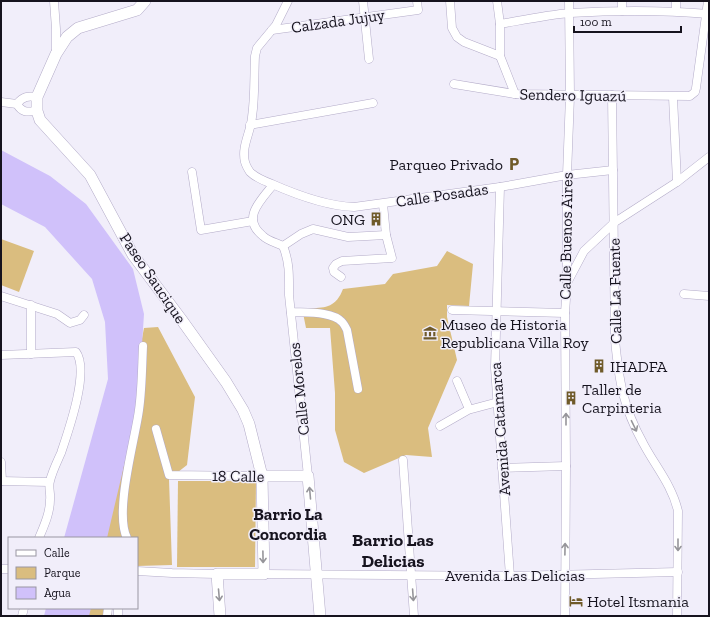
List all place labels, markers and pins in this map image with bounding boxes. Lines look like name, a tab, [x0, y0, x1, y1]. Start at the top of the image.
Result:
place label: Parqueo Privado	[390, 155, 503, 174]
parking icon: Parqueo Privado	[506, 156, 522, 172]
place label: ONG	[331, 210, 365, 229]
building icon: ONG	[368, 211, 384, 227]
place label: Museo de Historia Republicana Villa Roy	[441, 315, 589, 352]
museum icon: Museo de Historia Republicana Villa Roy	[422, 325, 438, 341]
place label: IHADFA	[610, 357, 668, 376]
building icon: IHADFA	[591, 358, 607, 374]
place label: Taller de Carpinteria	[582, 380, 662, 417]
building icon: Taller de Carpinteria	[563, 390, 579, 406]
place label: Hotel Itsmania	[587, 592, 689, 611]
hotel icon: Hotel Itsmania	[568, 593, 584, 609]

